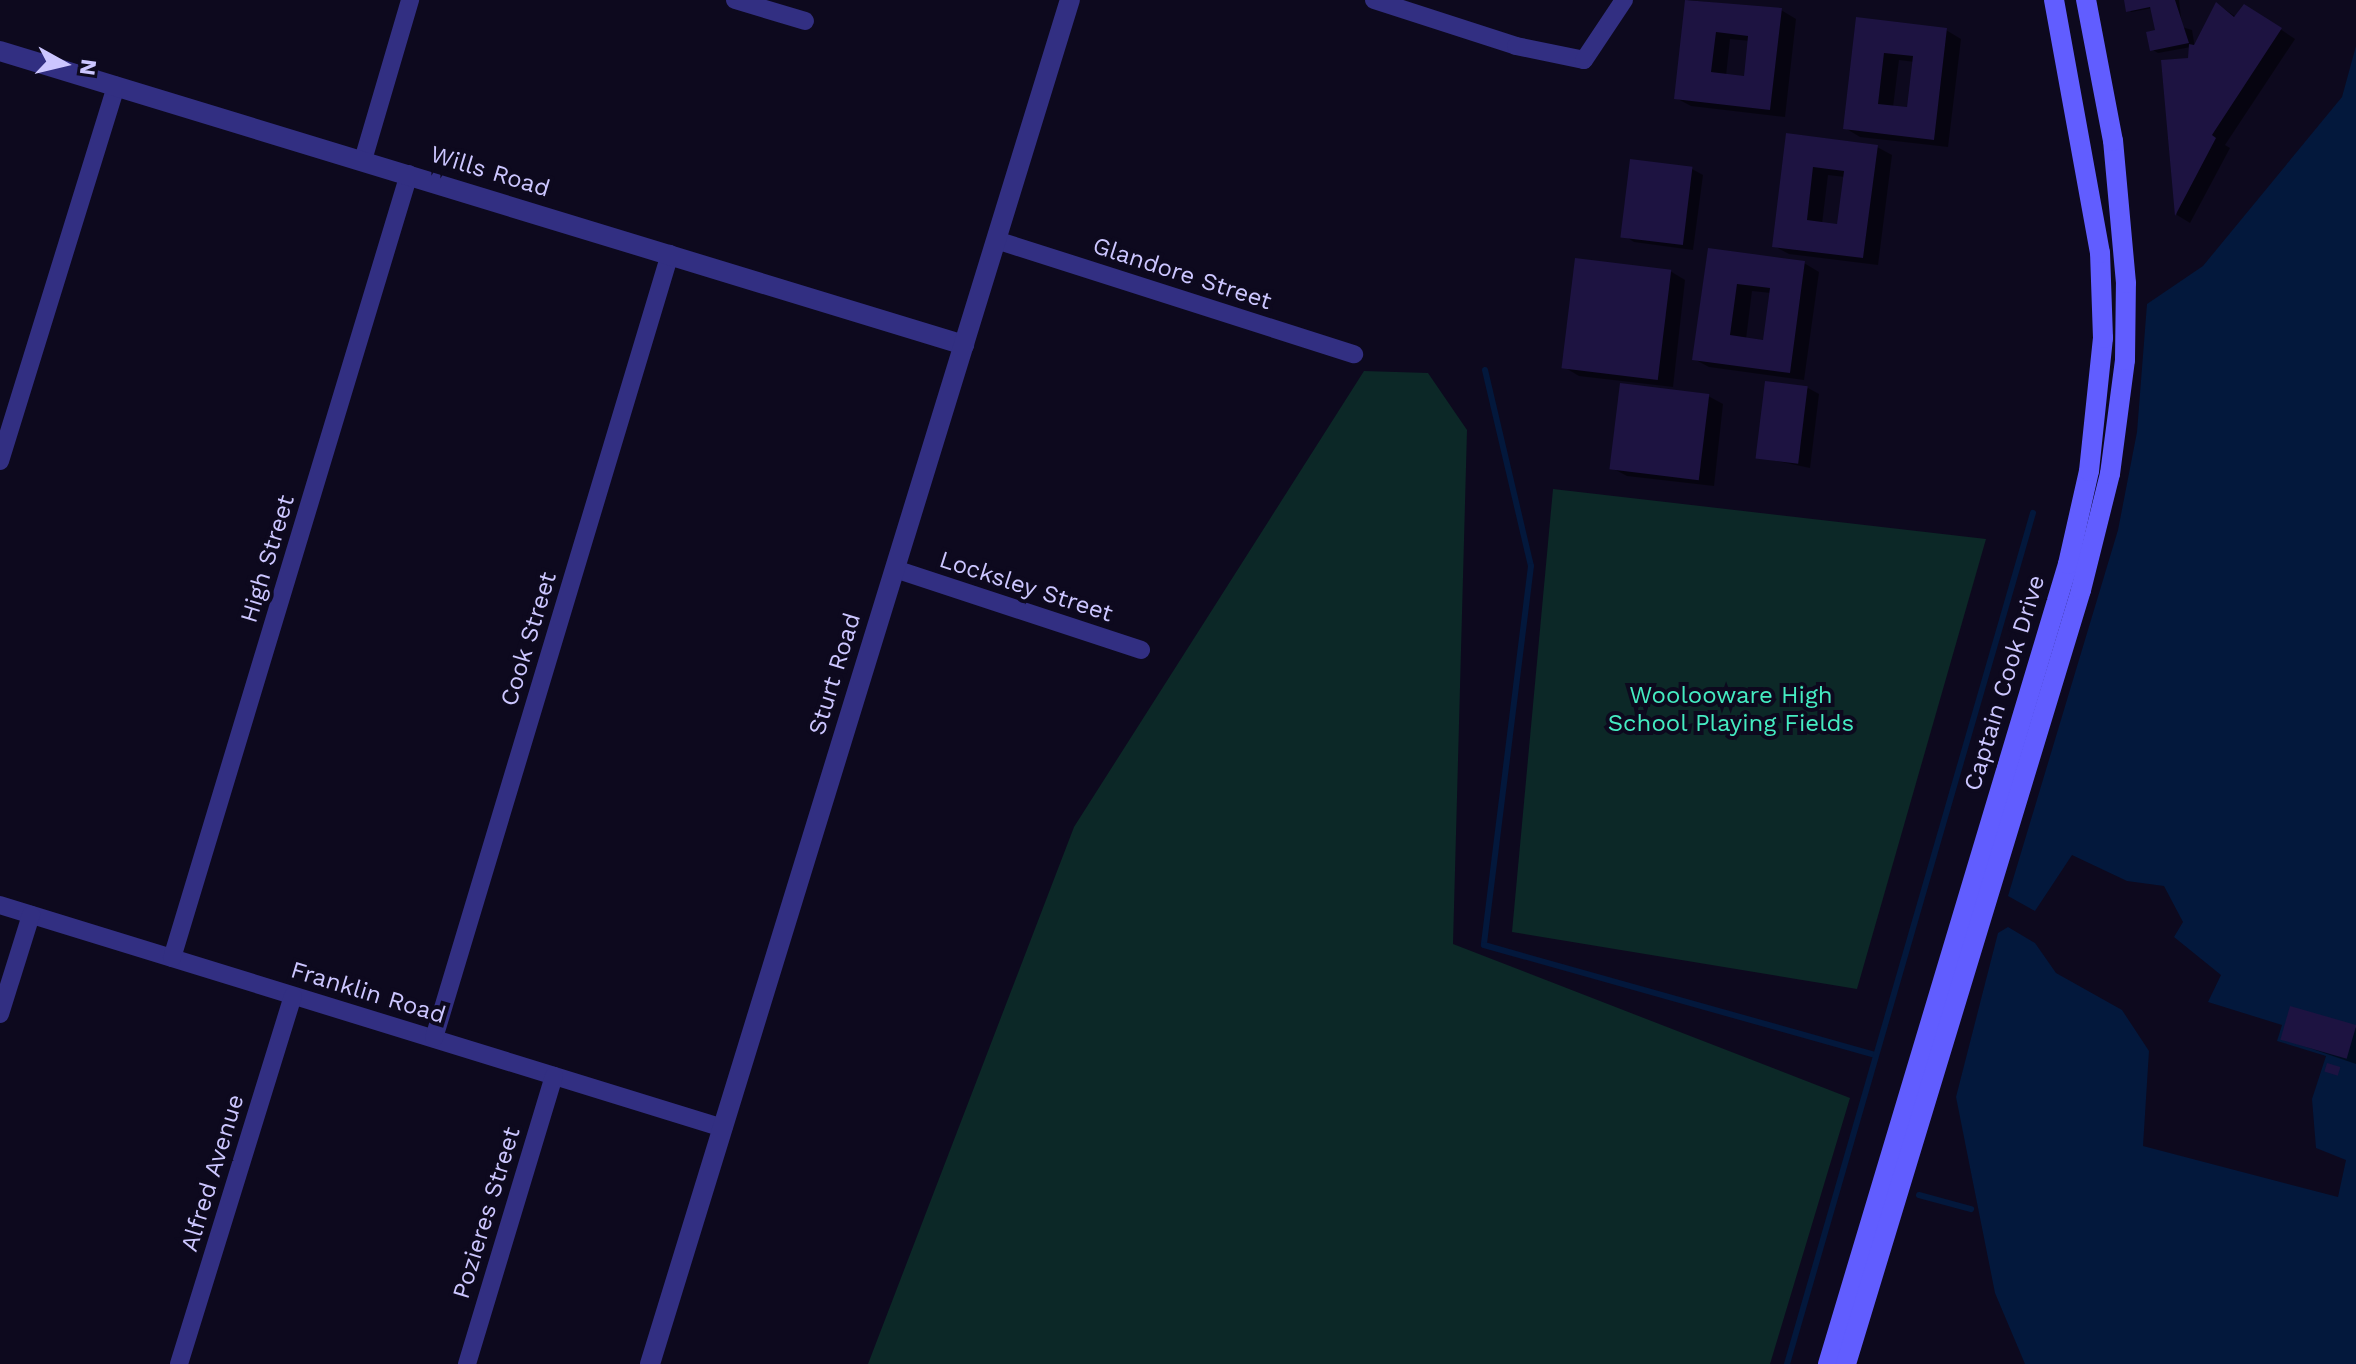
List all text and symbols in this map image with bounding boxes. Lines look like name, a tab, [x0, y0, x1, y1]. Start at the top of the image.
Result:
north arrow	[24, 24, 104, 104]
text: N	[75, 58, 102, 77]
street label: Wills Road	[427, 140, 553, 204]
street label: Glandore Street	[1089, 232, 1275, 316]
street label: High Street	[235, 492, 301, 626]
street label: Locksley Street	[935, 545, 1117, 629]
street label: Cook Street	[495, 568, 563, 710]
street label: Captain Cook Drive	[1958, 571, 2052, 795]
street label: Sturt Road	[803, 609, 867, 739]
park label: Woolooware High School Playing Fields	[1607, 682, 1855, 738]
street label: Franklin Road	[287, 956, 449, 1030]
street label: Alfred Avenue	[175, 1090, 251, 1256]
street label: Pozieres Street	[447, 1124, 527, 1302]

